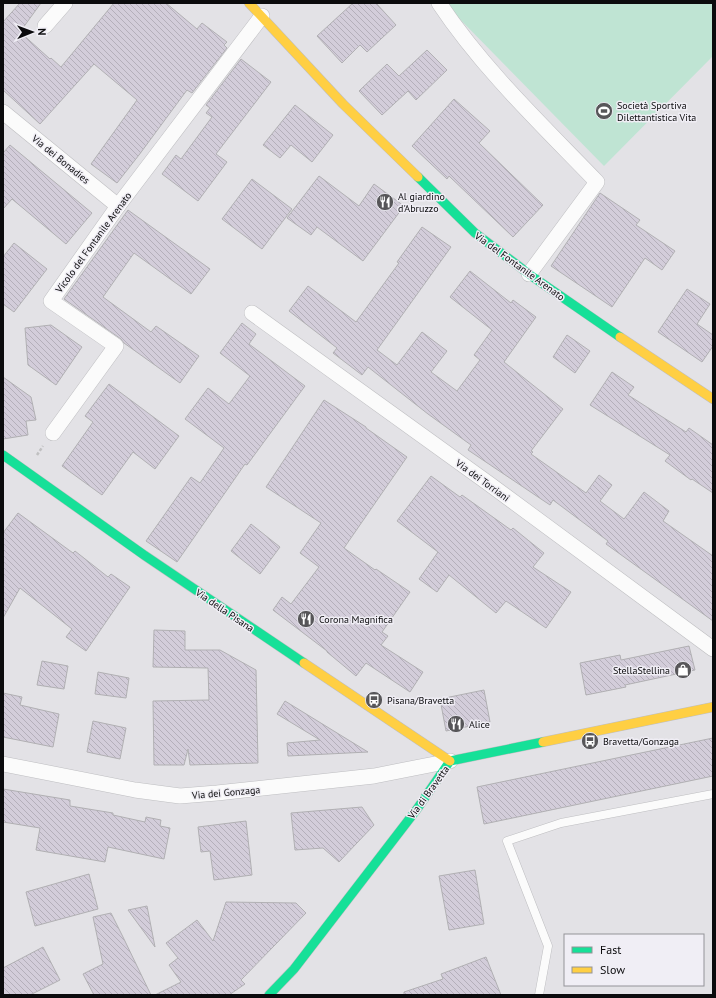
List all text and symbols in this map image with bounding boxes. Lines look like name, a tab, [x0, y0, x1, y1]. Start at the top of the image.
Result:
north arrow	[12, 12, 52, 52]
text: N	[35, 28, 49, 36]
place label: Società Sportiva Dilettantistica Vita	[617, 99, 696, 124]
sports icon: Società Sportiva Dilettantistica Vita	[594, 101, 614, 121]
street label: Via dei Bonadies	[28, 131, 92, 187]
street label: Vicolo del Fontanile Arenato	[52, 189, 134, 296]
place label: Al giardino d'Abruzzo	[398, 190, 445, 215]
restaurant icon: Al giardino d'Abruzzo	[375, 192, 395, 212]
street label: Via del Fontanile Arenato	[471, 229, 567, 303]
street label: Via dei Torriani	[452, 456, 512, 504]
street label: Via della Pisana	[192, 586, 256, 635]
restaurant icon: Corona Magnifica	[296, 609, 316, 629]
place label: Corona Magnifica	[319, 613, 393, 626]
shop icon: StellaStellina	[673, 660, 693, 680]
place label: StellaStellina	[613, 664, 670, 677]
bus stop icon: Pisana/Bravetta	[364, 690, 384, 710]
place label: Pisana/Bravetta	[387, 694, 454, 707]
restaurant icon: Alice	[446, 714, 466, 734]
place label: Alice	[469, 718, 490, 731]
bus stop icon: Bravetta/Gonzaga	[580, 731, 600, 751]
place label: Bravetta/Gonzaga	[603, 735, 679, 748]
street label: Via di Bravetta	[404, 763, 452, 822]
street label: Via dei Gonzaga	[190, 783, 261, 802]
legend	[564, 934, 704, 986]
text: Fast	[600, 942, 621, 957]
text: Slow	[600, 962, 625, 977]

